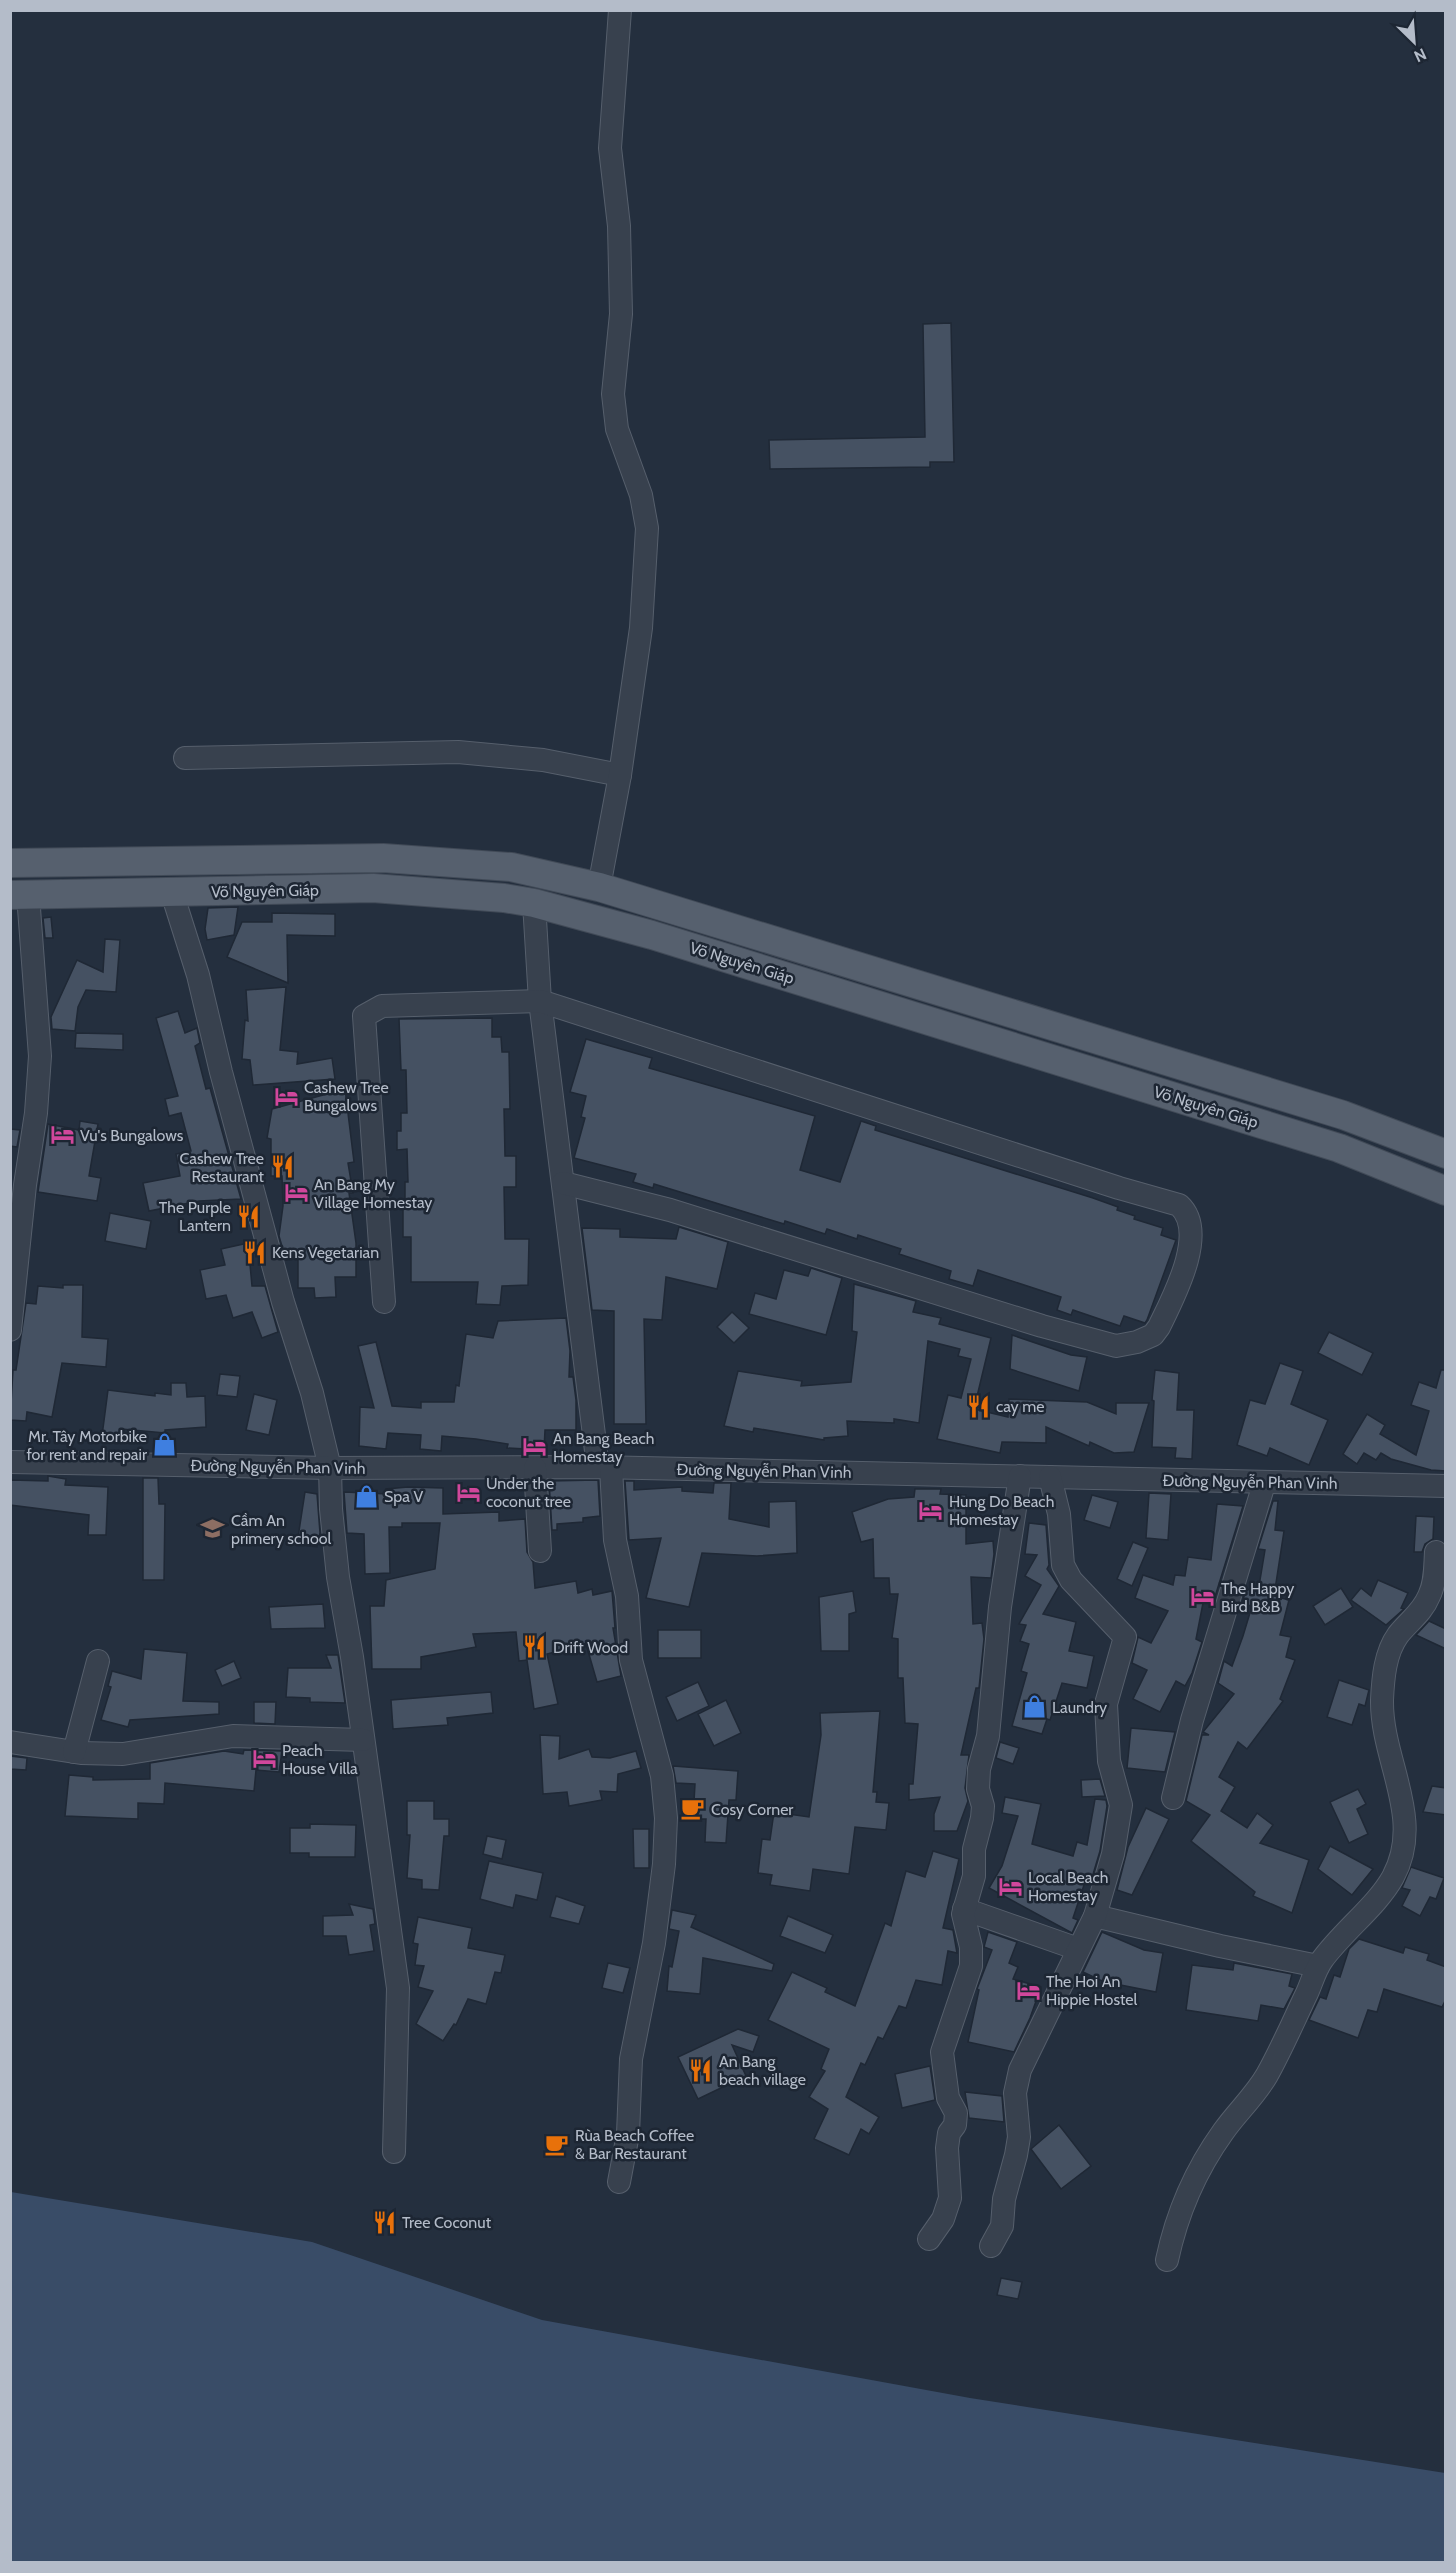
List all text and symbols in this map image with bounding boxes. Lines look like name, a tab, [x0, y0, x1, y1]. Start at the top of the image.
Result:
north arrow	[1384, 12, 1444, 72]
text: N	[1411, 44, 1429, 66]
street label: Võ Nguyên Giáp	[211, 881, 319, 901]
street label: Võ Nguyên Giáp	[688, 938, 796, 988]
place label: Cashew Tree Bungalows	[304, 1078, 389, 1115]
street label: Võ Nguyên Giáp	[1152, 1082, 1260, 1132]
hotel icon: Cashew Tree Bungalows	[273, 1083, 299, 1109]
hotel icon: Vu's Bungalows	[49, 1122, 75, 1148]
place label: Vu's Bungalows	[80, 1126, 184, 1145]
place label: Cashew Tree Restaurant	[179, 1149, 265, 1186]
restaurant icon: Cashew Tree Restaurant	[269, 1154, 295, 1180]
place label: An Bang My Village Homestay	[314, 1175, 432, 1212]
hotel icon: An Bang My Village Homestay	[283, 1180, 309, 1206]
place label: The Purple Lantern	[159, 1198, 231, 1235]
restaurant icon: The Purple Lantern	[236, 1203, 262, 1229]
restaurant icon: Kens Vegetarian	[241, 1239, 267, 1265]
place label: Kens Vegetarian	[272, 1243, 379, 1262]
restaurant icon: cay me	[965, 1393, 991, 1419]
place label: cay me	[996, 1397, 1045, 1416]
place label: Mr. Tây Motorbike for rent and repair	[26, 1427, 148, 1464]
place label: An Bang Beach Homestay	[553, 1429, 655, 1466]
shop icon: Mr. Tây Motorbike for rent and repair	[152, 1432, 178, 1458]
hotel icon: An Bang Beach Homestay	[522, 1434, 548, 1460]
street label: Đường Nguyễn Phan Vinh	[190, 1456, 366, 1478]
street label: Đường Nguyễn Phan Vinh	[676, 1460, 852, 1482]
street label: Đường Nguyễn Phan Vinh	[1162, 1471, 1338, 1493]
place label: Under the coconut tree	[486, 1474, 571, 1511]
hotel icon: Under the coconut tree	[455, 1479, 481, 1505]
shop icon: Spa V	[353, 1483, 379, 1509]
place label: Spa V	[384, 1487, 423, 1506]
place label: Hung Do Beach Homestay	[949, 1492, 1054, 1529]
hotel icon: Hung Do Beach Homestay	[918, 1497, 944, 1523]
place label: Cầm An primery school	[231, 1511, 331, 1548]
school or university icon: Cầm An primery school	[200, 1516, 226, 1542]
place label: The Happy Bird B&B	[1221, 1579, 1294, 1616]
hotel icon: The Happy Bird B&B	[1190, 1584, 1216, 1610]
restaurant icon: Drift Wood	[522, 1634, 548, 1660]
place label: Drift Wood	[553, 1638, 628, 1657]
shop icon: Laundry	[1021, 1694, 1047, 1720]
place label: Laundry	[1052, 1698, 1107, 1717]
place label: Peach House Villa	[282, 1741, 358, 1778]
hotel icon: Peach House Villa	[251, 1746, 277, 1772]
cafe icon: Cosy Corner	[680, 1796, 706, 1822]
place label: Cosy Corner	[711, 1800, 794, 1819]
place label: Local Beach Homestay	[1028, 1868, 1108, 1905]
hotel icon: Local Beach Homestay	[997, 1873, 1023, 1899]
place label: The Hoi An Hippie Hostel	[1046, 1972, 1138, 2009]
hotel icon: The Hoi An Hippie Hostel	[1015, 1977, 1041, 2003]
place label: An Bang beach village	[719, 2052, 806, 2089]
restaurant icon: An Bang beach village	[688, 2057, 714, 2083]
place label: Rùa Beach Coffee & Bar Restaurant	[575, 2126, 694, 2163]
cafe icon: Rùa Beach Coffee & Bar Restaurant	[544, 2131, 570, 2157]
restaurant icon: Tree Coconut	[371, 2209, 397, 2235]
place label: Tree Coconut	[402, 2213, 492, 2232]

